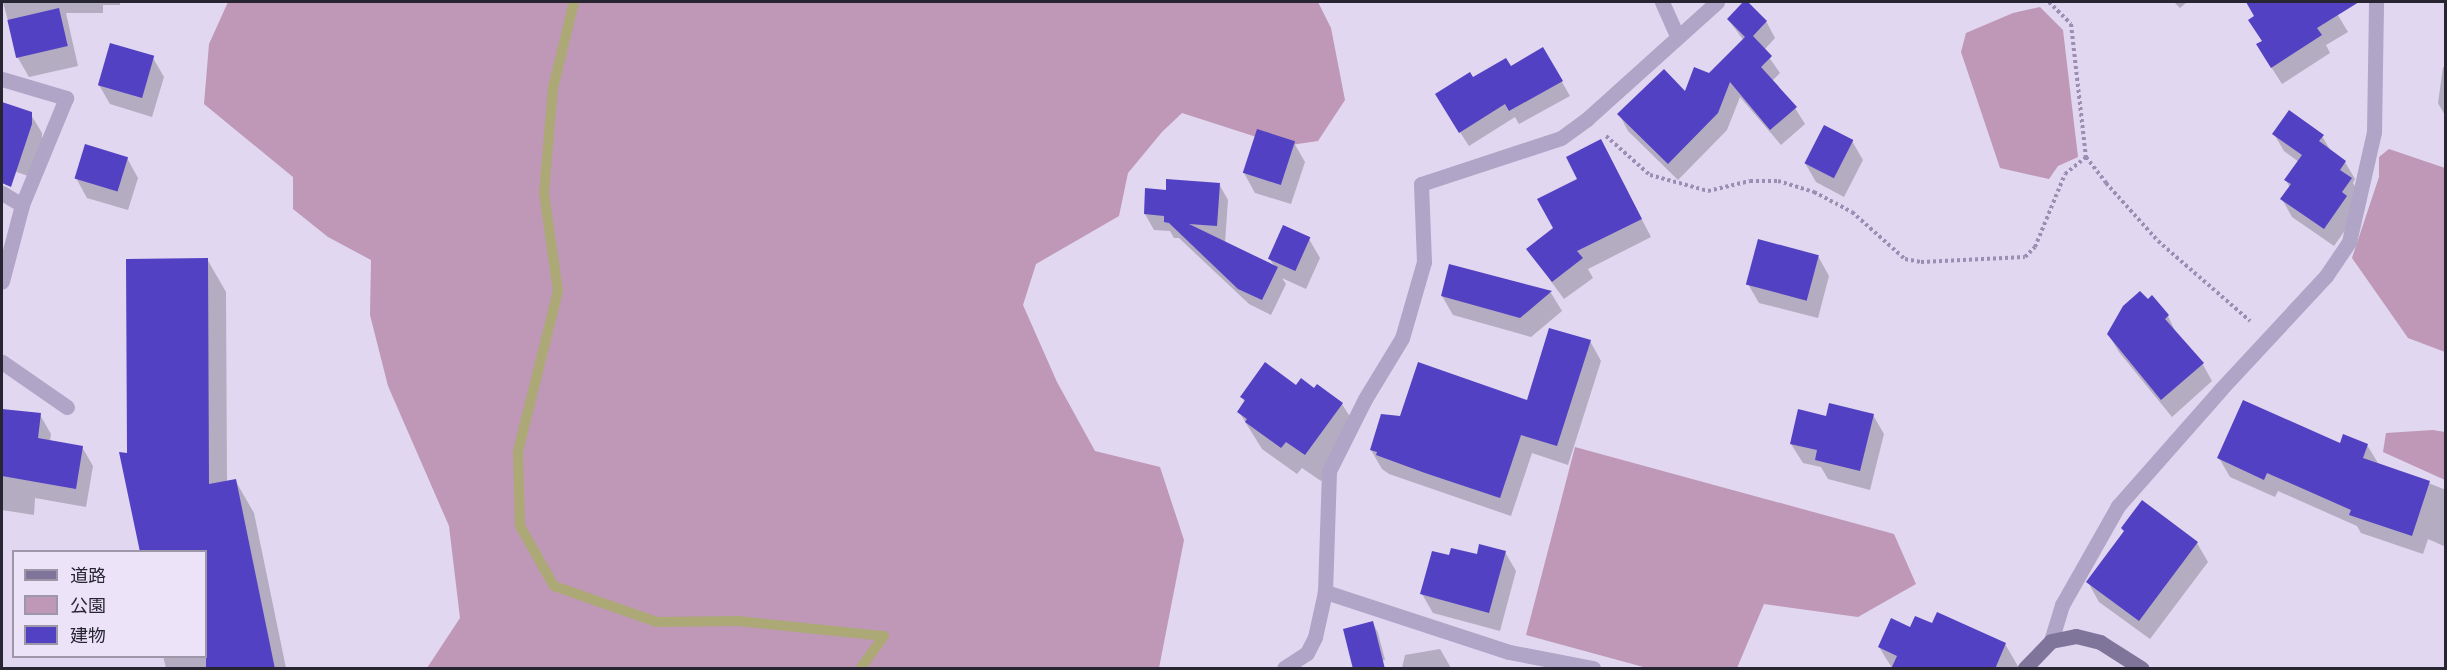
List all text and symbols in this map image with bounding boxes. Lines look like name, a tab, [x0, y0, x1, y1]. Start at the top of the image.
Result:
legend	[12, 550, 207, 658]
text: 道路	[70, 562, 106, 589]
text: 公園	[70, 592, 106, 619]
text: 建物	[70, 622, 106, 649]

